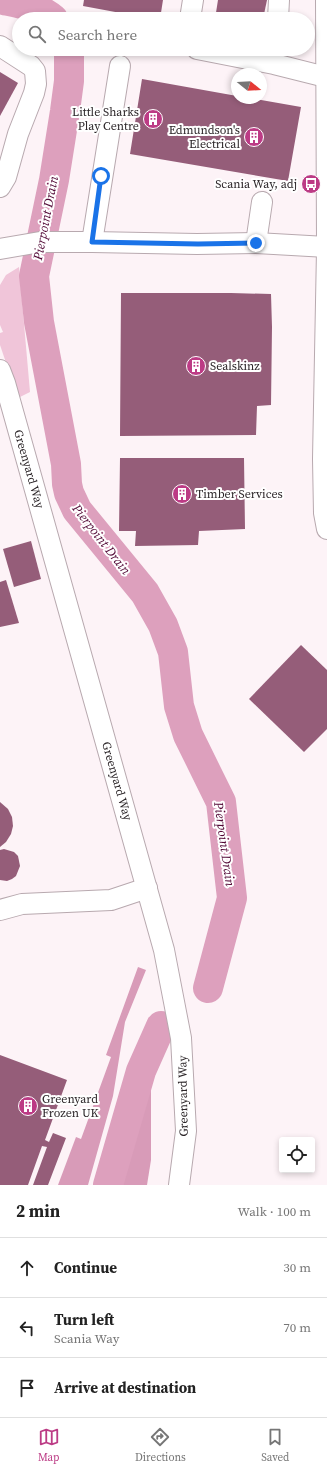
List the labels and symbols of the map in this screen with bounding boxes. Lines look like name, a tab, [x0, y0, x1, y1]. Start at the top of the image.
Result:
north arrow	[231, 68, 267, 104]
place label: Little Sharks Play Centre	[72, 104, 139, 134]
building icon: Little Sharks Play Centre	[142, 108, 164, 130]
place label: Edmundson's Electrical	[169, 122, 240, 152]
building icon: Edmundson's Electrical	[243, 126, 265, 148]
route start	[92, 167, 110, 185]
bus stop icon: Scania Way, adj	[300, 173, 322, 195]
water label: Pierpoint Drain	[29, 174, 62, 263]
place label: Scania Way, adj	[215, 176, 297, 192]
route end	[247, 234, 265, 252]
building icon: Sealskinz	[185, 355, 207, 377]
place label: Sealskinz	[210, 358, 260, 374]
street label: Greenyard Way	[10, 428, 48, 511]
building icon: Timber Services	[171, 483, 193, 505]
place label: Timber Services	[196, 486, 283, 502]
water label: Pierpoint Drain	[68, 500, 135, 579]
street label: Greenyard Way	[98, 740, 136, 823]
water label: Pierpoint Drain	[210, 800, 239, 888]
street label: Greenyard Way	[174, 1054, 192, 1137]
place label: Greenyard Frozen UK	[42, 1091, 98, 1121]
building icon: Greenyard Frozen UK	[17, 1095, 39, 1117]

